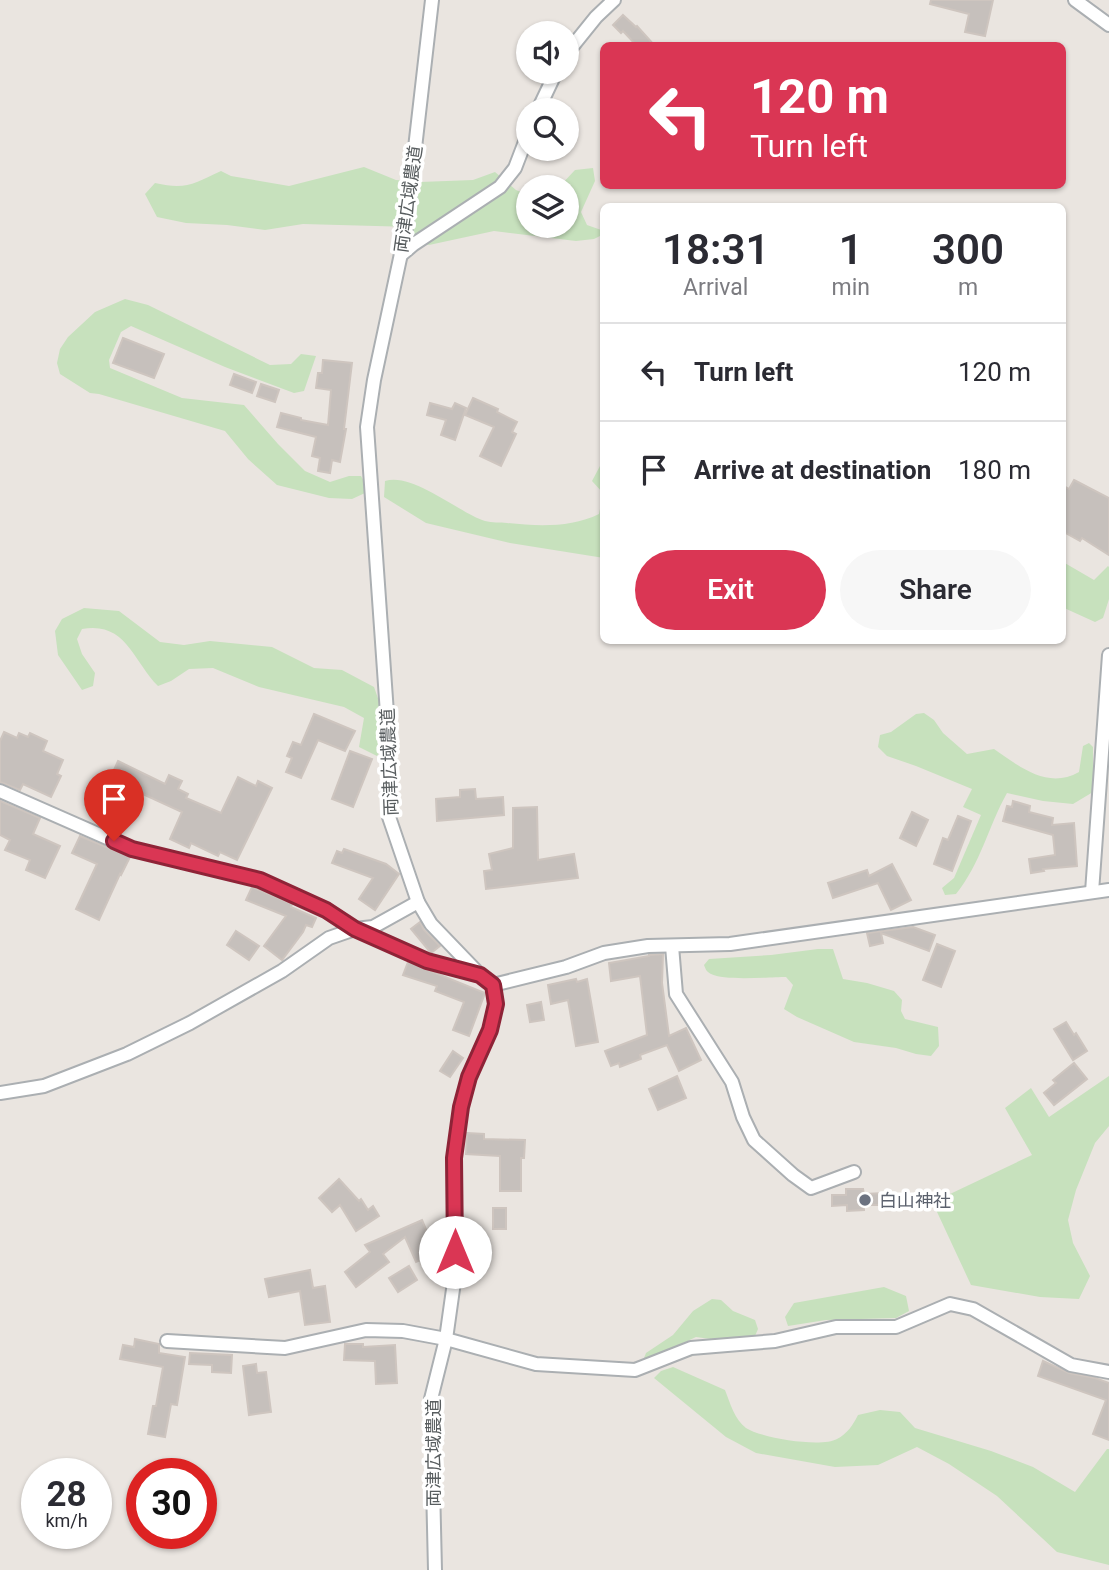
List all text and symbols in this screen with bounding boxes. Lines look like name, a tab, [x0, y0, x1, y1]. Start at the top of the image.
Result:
map controls	[516, 21, 579, 238]
button: sound	[516, 21, 579, 84]
text: 120 m	[750, 68, 889, 125]
icon: left	[635, 70, 726, 161]
button: search	[516, 98, 579, 161]
text: Turn left	[750, 127, 868, 165]
street label: 両津広域農道	[390, 144, 426, 254]
button: layers	[516, 175, 579, 238]
text: 18:31	[662, 225, 769, 274]
text: 1	[839, 225, 863, 274]
text: 300	[932, 225, 1004, 274]
text: Arrival	[683, 274, 748, 301]
text: min	[831, 274, 870, 301]
text: m	[958, 274, 978, 301]
icon: left	[635, 353, 673, 391]
text: Turn left	[694, 357, 793, 387]
text: 120 m	[958, 357, 1031, 387]
icon: arrive	[635, 451, 673, 489]
text: Arrive at destination	[694, 455, 931, 485]
text: 180 m	[958, 455, 1031, 485]
button: Exit	[635, 550, 826, 630]
button: Share	[840, 550, 1031, 630]
street label: 両津広域農道	[377, 708, 401, 816]
pin	[84, 769, 144, 841]
icon: arrive	[95, 780, 133, 818]
place label: 白山神社	[879, 1190, 951, 1211]
marker: 白山神社	[857, 1192, 873, 1208]
position arrow	[418, 1215, 492, 1289]
street label: 両津広域農道	[423, 1399, 444, 1507]
speed limit sign: 30	[126, 1458, 217, 1549]
text: 28	[46, 1474, 87, 1515]
text: km/h	[45, 1510, 88, 1531]

